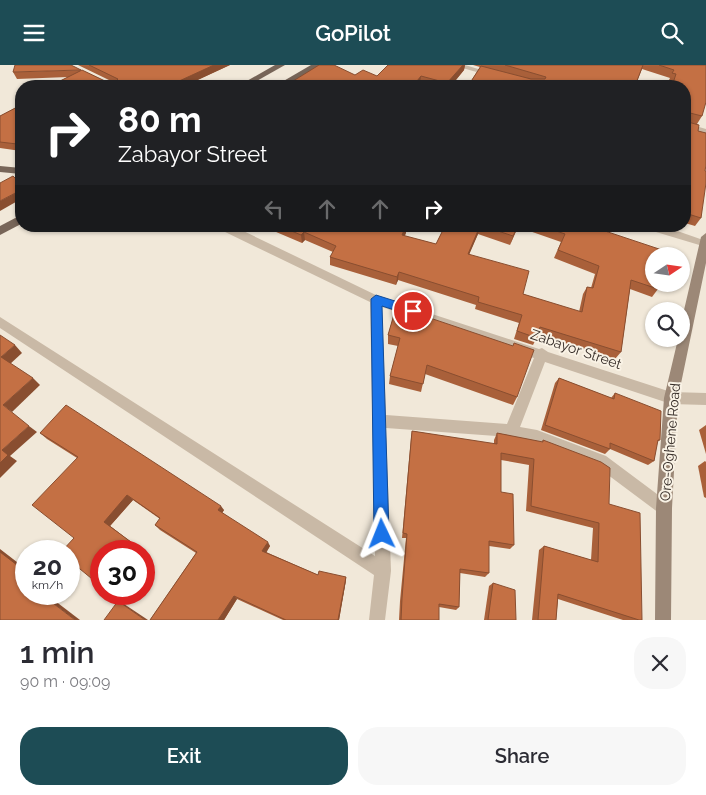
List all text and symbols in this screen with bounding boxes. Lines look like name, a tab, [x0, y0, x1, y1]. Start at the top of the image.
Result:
icon: menu	[20, 19, 48, 47]
icon: search	[658, 19, 686, 47]
text: GoPilot	[315, 20, 391, 46]
text: 80 m	[118, 99, 202, 140]
icon: right	[35, 100, 100, 165]
text: Zabayor Street	[118, 141, 267, 167]
icon: left	[260, 195, 288, 223]
icon: ahead	[313, 195, 341, 223]
icon: ahead	[366, 195, 394, 223]
icon: right	[419, 195, 447, 223]
north arrow	[645, 247, 690, 293]
map controls	[645, 247, 690, 347]
pin	[392, 290, 434, 332]
icon: arrive	[399, 297, 427, 325]
button: search	[645, 302, 690, 347]
street label: Zabayor Street	[528, 326, 624, 372]
street label: Ore-Oghene Road	[657, 382, 683, 502]
position arrow	[355, 507, 407, 559]
speed limit sign: 30	[90, 540, 155, 605]
text: 20	[33, 551, 62, 581]
text: km/h	[32, 578, 63, 592]
text: 1 min	[20, 635, 95, 670]
button: close	[634, 637, 686, 689]
text: 90 m · 09:09	[20, 672, 110, 691]
button: Exit	[20, 727, 348, 785]
button: Share	[358, 727, 686, 785]

